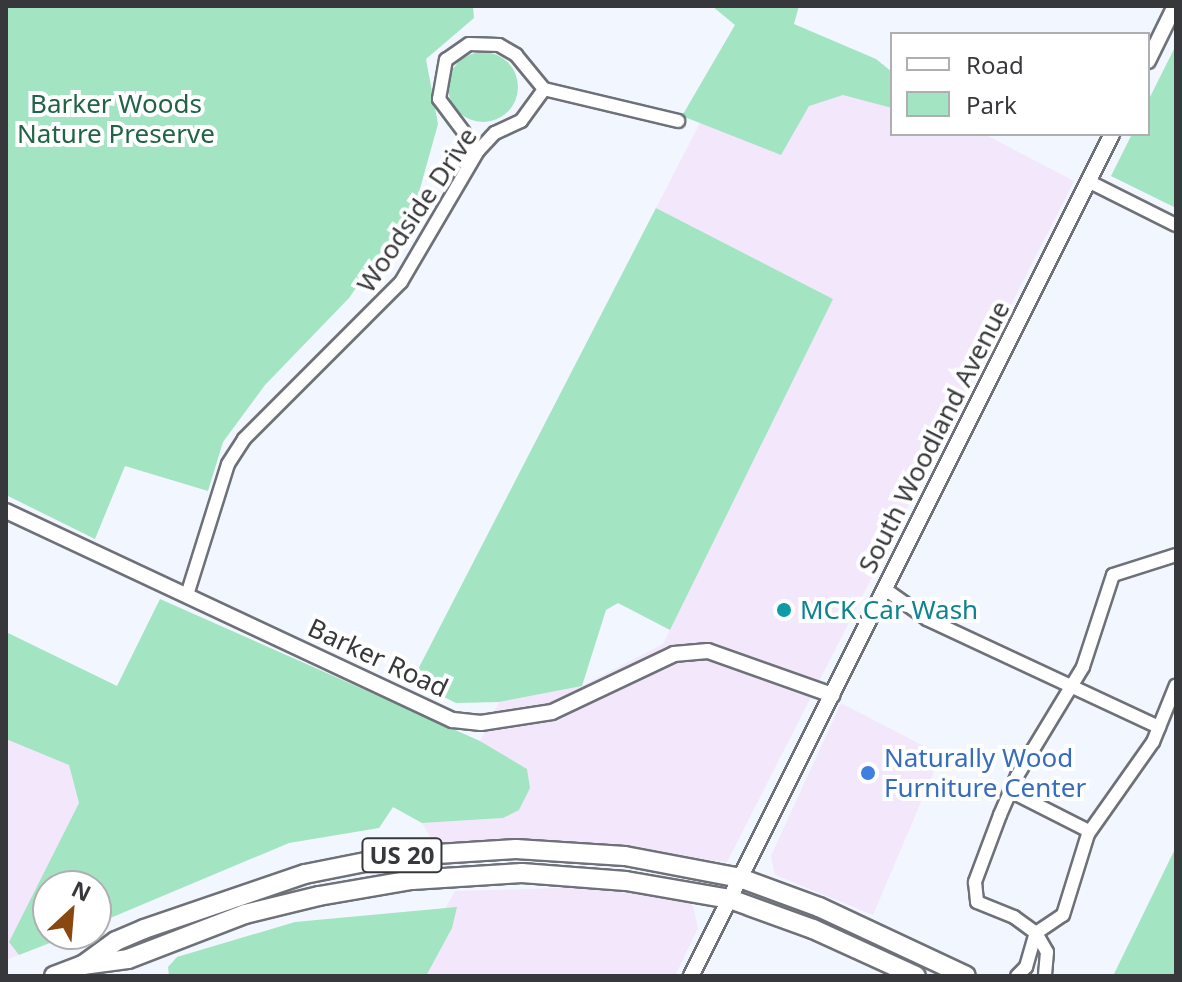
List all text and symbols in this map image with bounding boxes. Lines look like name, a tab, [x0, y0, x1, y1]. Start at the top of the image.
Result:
legend	[890, 32, 1150, 136]
text: Road	[966, 48, 1024, 81]
park label: Barker Woods Nature Preserve	[17, 88, 215, 150]
text: Park	[966, 88, 1017, 121]
street label: Woodside Drive	[350, 122, 484, 298]
street label: South Woodland Avenue	[852, 296, 1016, 578]
place label: MCK Car Wash	[800, 594, 978, 626]
marker: MCK Car Wash	[775, 601, 793, 619]
street label: Barker Road	[303, 612, 453, 704]
place label: Naturally Wood Furniture Center	[884, 742, 1086, 804]
marker: Naturally Wood Furniture Center	[859, 764, 877, 782]
road number: US 20	[360, 835, 444, 875]
north arrow	[32, 870, 112, 950]
text: N	[67, 873, 96, 908]

